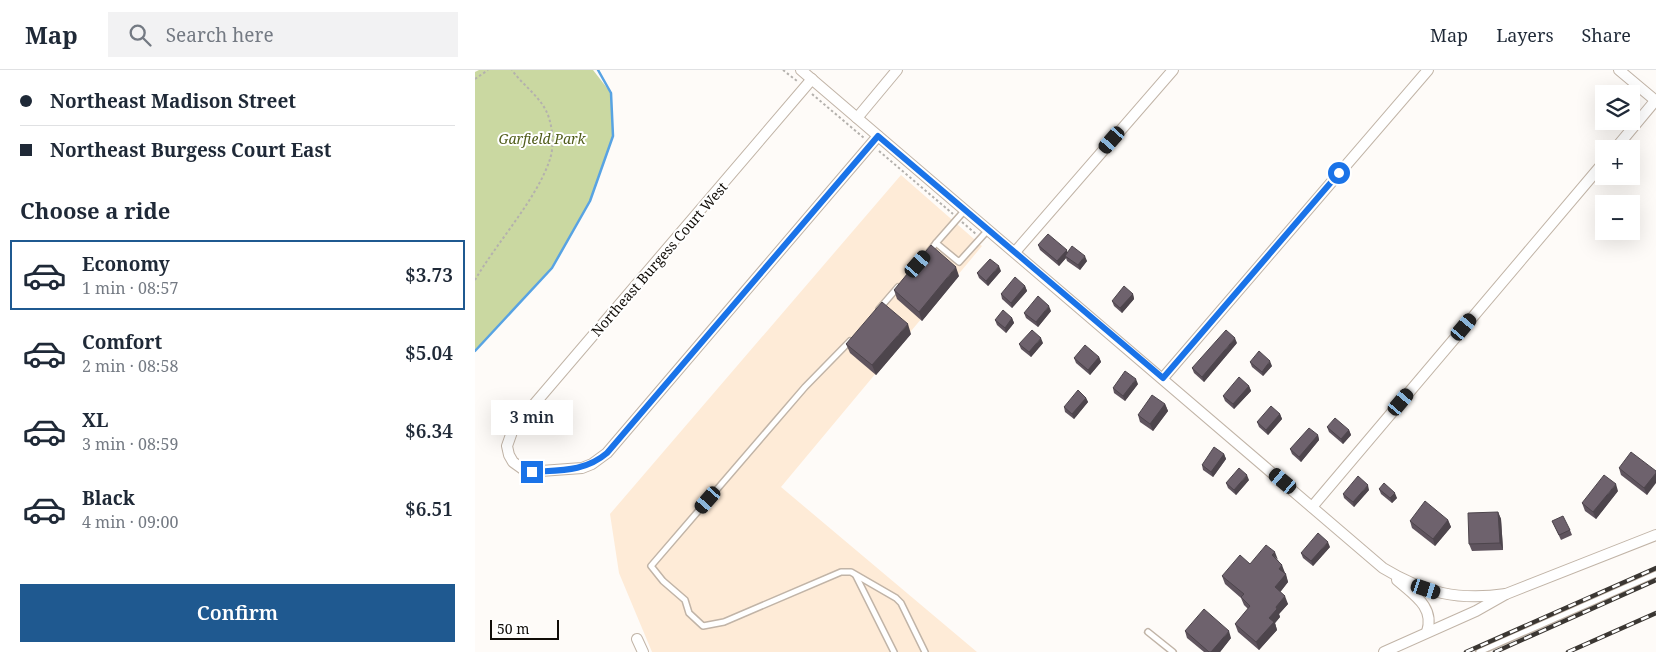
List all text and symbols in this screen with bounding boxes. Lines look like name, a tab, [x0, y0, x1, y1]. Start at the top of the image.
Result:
search box	[108, 12, 458, 57]
text: Map	[25, 18, 78, 51]
icon: search	[126, 21, 154, 49]
text: Search here	[166, 22, 274, 48]
text: Map	[1430, 23, 1468, 47]
text: Layers	[1496, 23, 1554, 47]
text: Share	[1582, 23, 1631, 47]
map controls	[1595, 85, 1640, 240]
button: layers	[1595, 85, 1640, 130]
text: Northeast Madison Street	[50, 88, 296, 114]
car	[1096, 124, 1127, 156]
park label: Garfield Park	[498, 129, 587, 148]
text: Northeast Burgess Court East	[50, 137, 331, 163]
button: +	[1595, 140, 1640, 185]
route start	[1328, 162, 1350, 184]
street label: Northeast Burgess Court West	[587, 178, 731, 340]
text: Choose a ride	[20, 195, 170, 225]
button: −	[1595, 195, 1640, 240]
car	[902, 248, 933, 280]
text: Economy	[82, 251, 170, 277]
icon: car	[22, 253, 67, 298]
text: $3.73	[405, 262, 453, 288]
text: 1 min · 08:57	[82, 277, 178, 299]
car	[1448, 311, 1479, 343]
text: Comfort	[82, 329, 162, 355]
icon: car	[22, 331, 67, 376]
text: $5.04	[405, 340, 453, 366]
text: 2 min · 08:58	[82, 355, 178, 377]
car	[1385, 386, 1416, 418]
callout: 3 min	[491, 400, 573, 434]
text: 3 min	[510, 406, 554, 428]
text: XL	[82, 407, 108, 433]
icon: car	[22, 409, 67, 454]
text: $6.34	[405, 418, 453, 444]
text: 3 min · 08:59	[82, 433, 178, 455]
route end	[521, 461, 543, 483]
car	[1266, 466, 1299, 496]
car	[692, 484, 723, 516]
text: Black	[82, 485, 135, 511]
icon: car	[22, 487, 67, 532]
text: $6.51	[405, 496, 453, 522]
text: 4 min · 09:00	[82, 511, 178, 533]
car	[1409, 577, 1442, 601]
button: Confirm	[20, 584, 455, 642]
scale bar	[490, 617, 559, 640]
text: 50 m	[497, 619, 530, 638]

